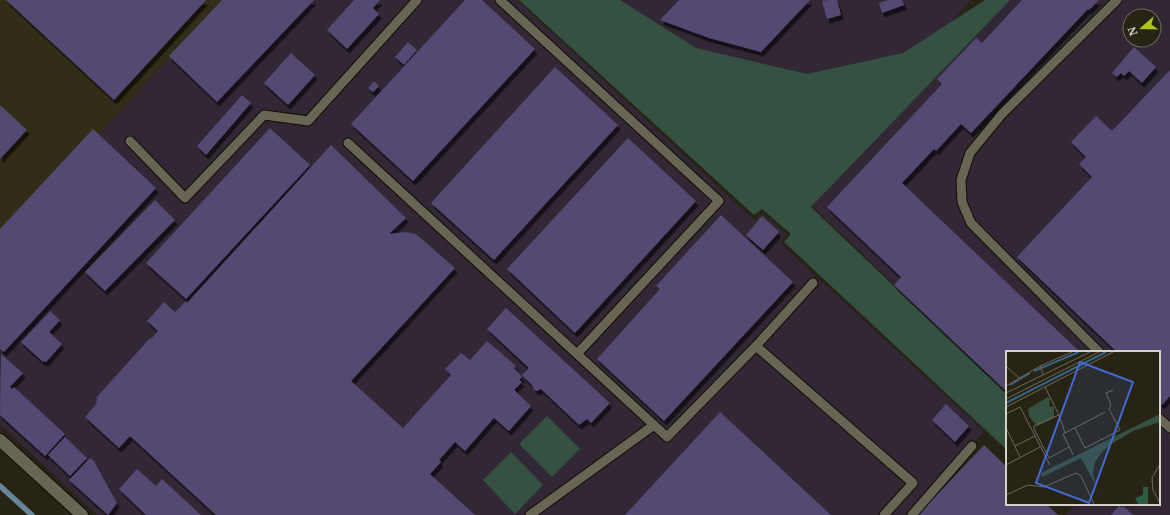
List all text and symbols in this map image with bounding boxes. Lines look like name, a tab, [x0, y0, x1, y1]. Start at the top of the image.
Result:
north arrow	[1122, 8, 1162, 48]
text: N	[1123, 25, 1141, 38]
inset map	[1006, 351, 1160, 505]

